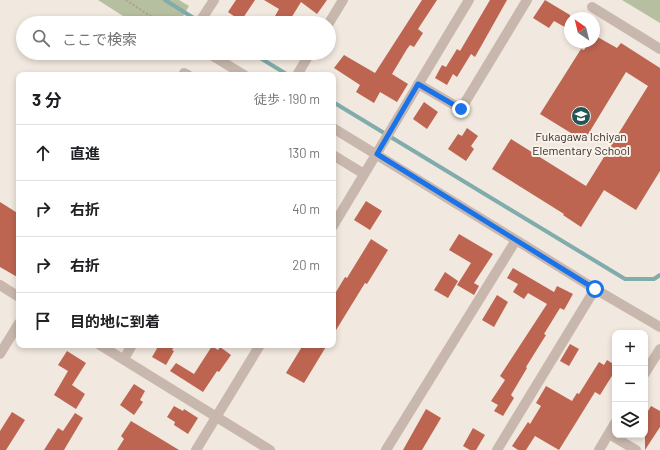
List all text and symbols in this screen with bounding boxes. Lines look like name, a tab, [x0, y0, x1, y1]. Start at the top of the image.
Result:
north arrow	[564, 12, 600, 48]
search box	[16, 16, 336, 60]
icon: search	[30, 27, 52, 49]
text: ここで検索	[62, 30, 137, 48]
text: 3 分	[32, 89, 62, 109]
text: 徒歩 · 190 m	[254, 91, 320, 107]
route end	[452, 100, 470, 118]
school or university icon: Fukagawa Ichiyan Elementary School	[570, 105, 592, 127]
place label: Fukagawa Ichiyan Elementary School	[532, 129, 630, 157]
icon: ahead	[32, 142, 54, 164]
text: 直進	[70, 144, 100, 162]
text: 130 m	[288, 145, 320, 161]
icon: right	[32, 198, 54, 220]
text: 右折	[70, 200, 100, 218]
text: 40 m	[292, 201, 320, 217]
icon: right	[32, 254, 54, 276]
text: 右折	[70, 256, 100, 274]
text: 20 m	[292, 257, 320, 273]
route start	[586, 280, 604, 298]
icon: arrive	[32, 310, 54, 332]
text: 目的地に到着	[70, 312, 160, 330]
map controls	[612, 330, 648, 438]
button: +	[612, 330, 648, 366]
button: −	[612, 366, 648, 402]
button: layers	[612, 402, 648, 438]

